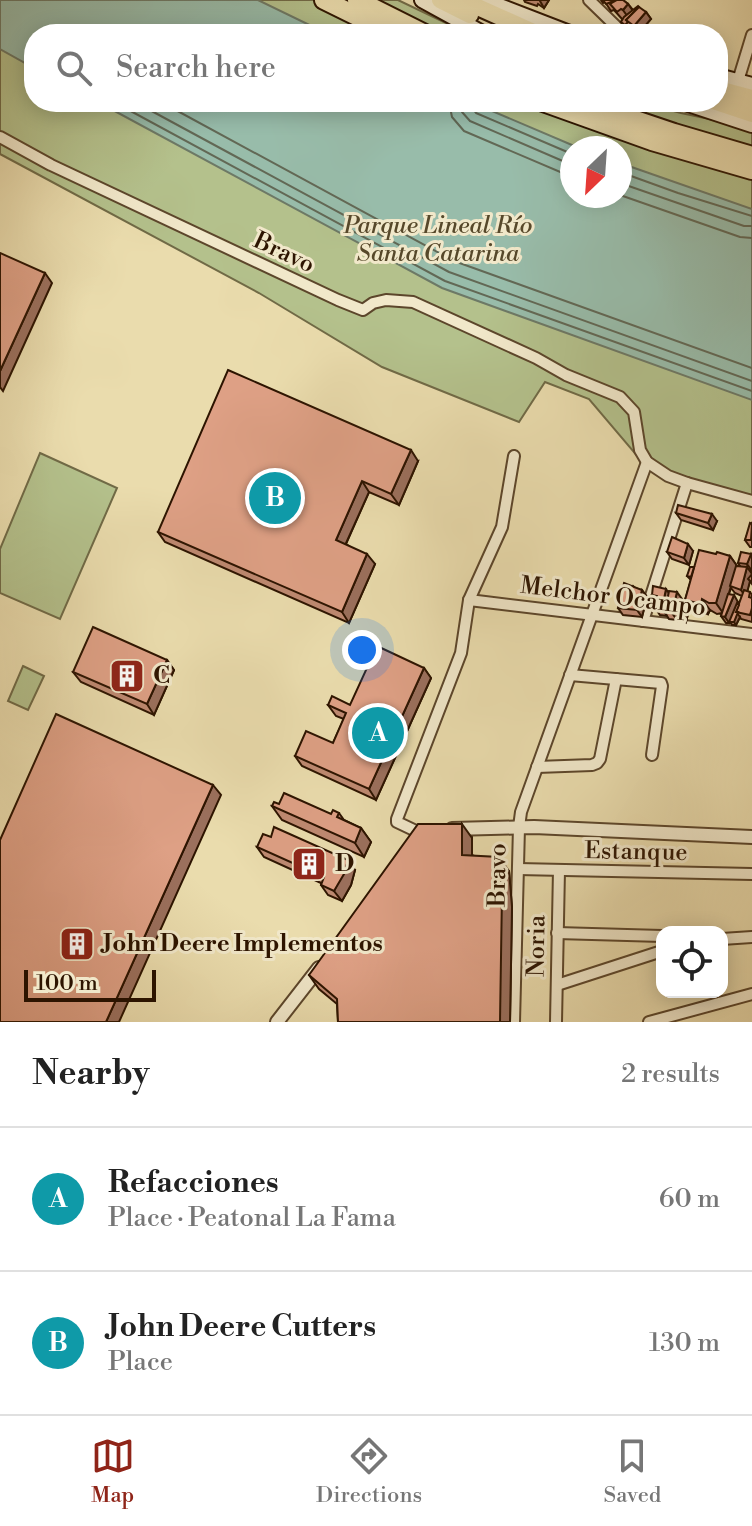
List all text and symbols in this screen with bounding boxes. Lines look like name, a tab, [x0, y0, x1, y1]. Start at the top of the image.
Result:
search box	[24, 24, 728, 112]
icon: search	[52, 46, 96, 90]
text: Search here	[116, 49, 276, 87]
north arrow	[560, 136, 632, 208]
park label: Parque Lineal Río Santa Catarina	[343, 211, 532, 269]
street label: Bravo	[248, 225, 319, 280]
pin: B	[249, 468, 301, 528]
street label: Melchor Ocampo	[518, 571, 708, 623]
your location	[342, 630, 382, 670]
building icon: C	[108, 657, 146, 695]
place label: C	[153, 661, 170, 691]
pin: A	[352, 703, 404, 763]
street label: Estanque	[584, 836, 688, 868]
street label: Bravo	[482, 843, 514, 908]
building icon: D	[290, 845, 328, 883]
place label: D	[335, 849, 354, 879]
street label: Noria	[521, 914, 553, 977]
building icon: John Deere Implementos	[58, 925, 96, 963]
map controls	[656, 926, 728, 998]
button: locate	[656, 926, 728, 998]
place label: John Deere Implementos	[100, 929, 383, 959]
scale bar	[24, 966, 156, 1002]
text: 100 m	[36, 970, 98, 997]
text: Nearby	[32, 1053, 150, 1095]
text: 2 results	[621, 1058, 720, 1090]
text: Refacciones	[108, 1164, 279, 1202]
text: A	[49, 1183, 67, 1215]
text: 60 m	[659, 1183, 720, 1215]
text: Place · Peatonal La Fama	[108, 1202, 396, 1234]
text: John Deere Cutters	[108, 1308, 376, 1346]
text: B	[48, 1327, 68, 1359]
text: 130 m	[649, 1327, 720, 1359]
text: Place	[108, 1346, 173, 1378]
tab: Map	[91, 1434, 135, 1509]
tab: Directions	[316, 1434, 422, 1509]
tab: Saved	[604, 1434, 661, 1509]

